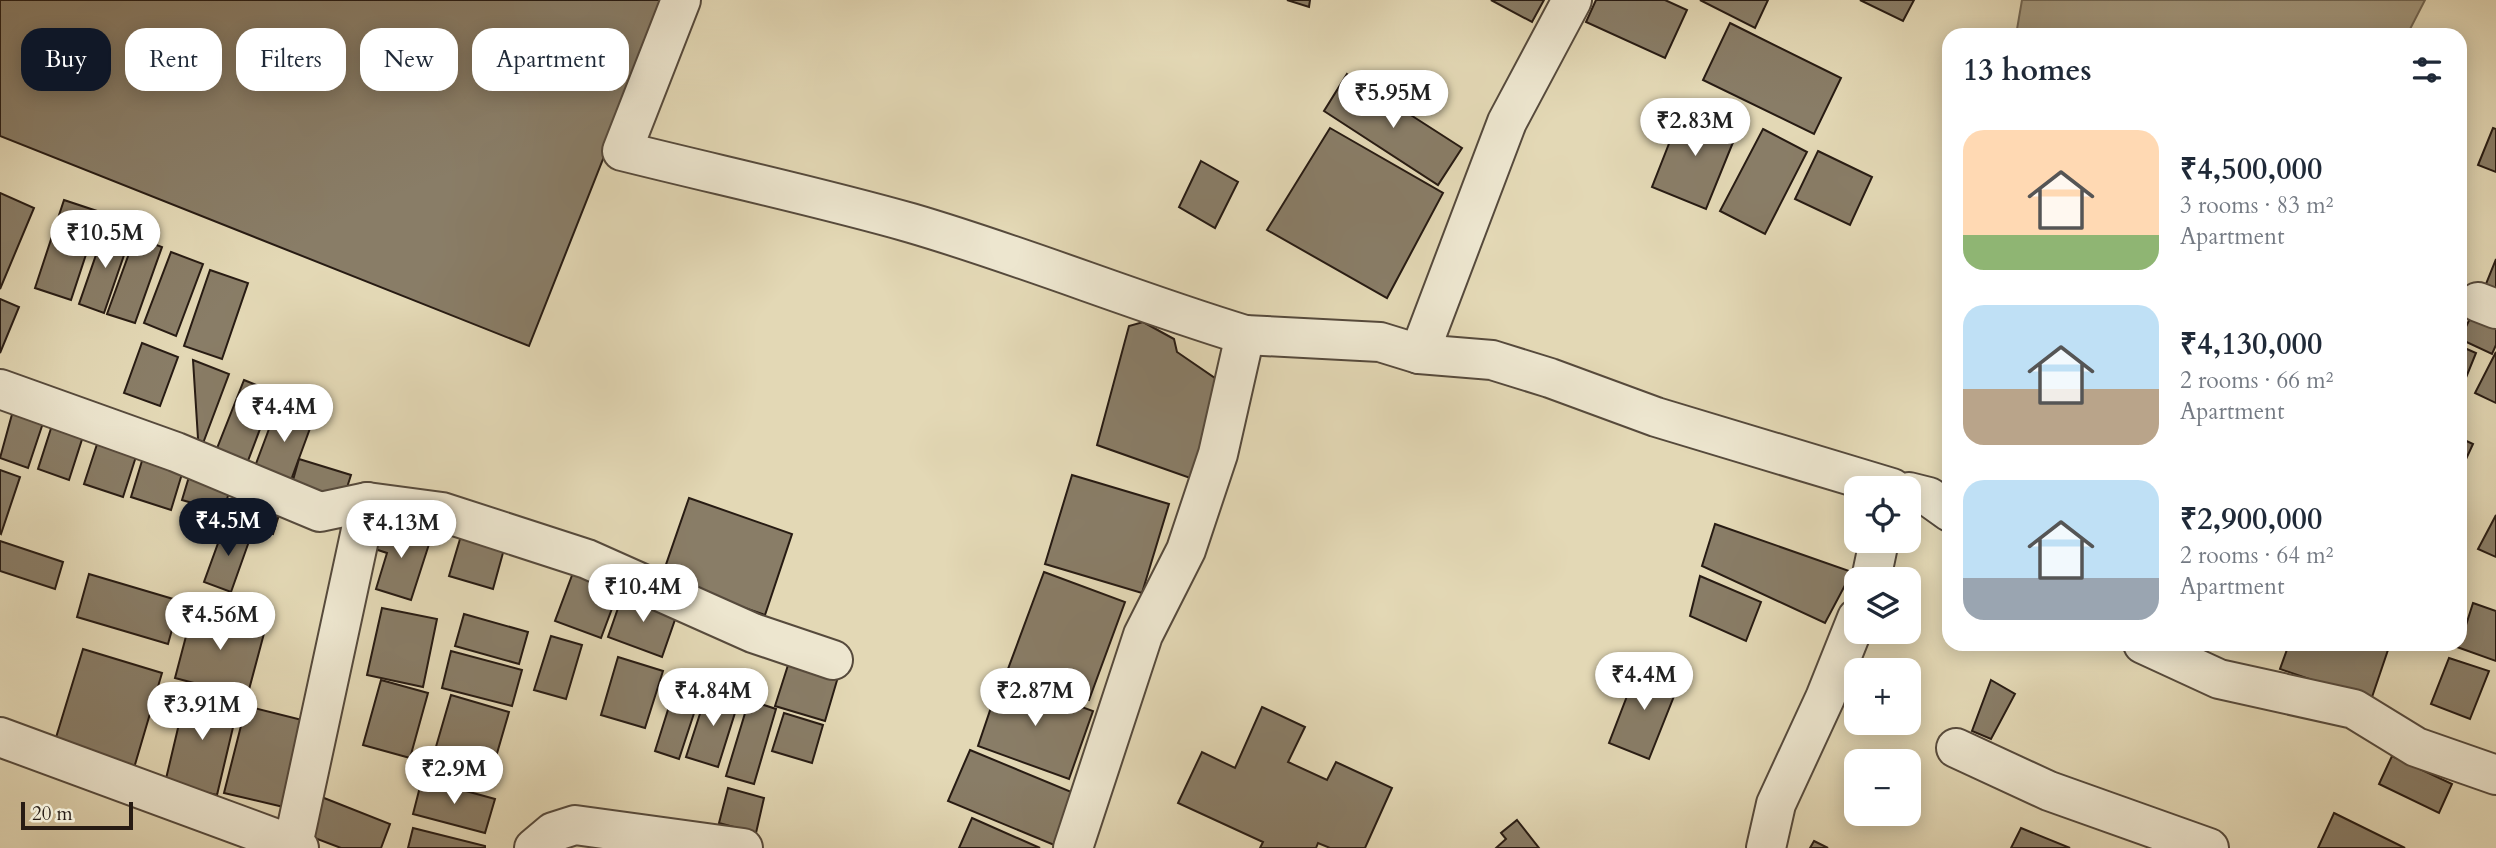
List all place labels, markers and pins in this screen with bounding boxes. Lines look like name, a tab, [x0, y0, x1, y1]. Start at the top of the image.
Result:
pin: ₹5.95M	[1336, 71, 1450, 130]
pin: ₹2.83M	[1638, 99, 1752, 158]
pin: ₹10.5M	[48, 210, 162, 270]
pin: ₹4.4M	[235, 384, 333, 444]
pin: ₹4.5M	[179, 498, 277, 558]
pin: ₹4.13M	[344, 500, 458, 560]
pin: ₹10.4M	[586, 564, 700, 624]
pin: ₹4.56M	[163, 592, 277, 652]
pin: ₹4.4M	[1595, 652, 1693, 712]
pin: ₹4.84M	[656, 668, 770, 728]
pin: ₹2.87M	[978, 668, 1092, 728]
pin: ₹3.91M	[145, 682, 259, 742]
pin: ₹2.9M	[405, 746, 503, 806]

